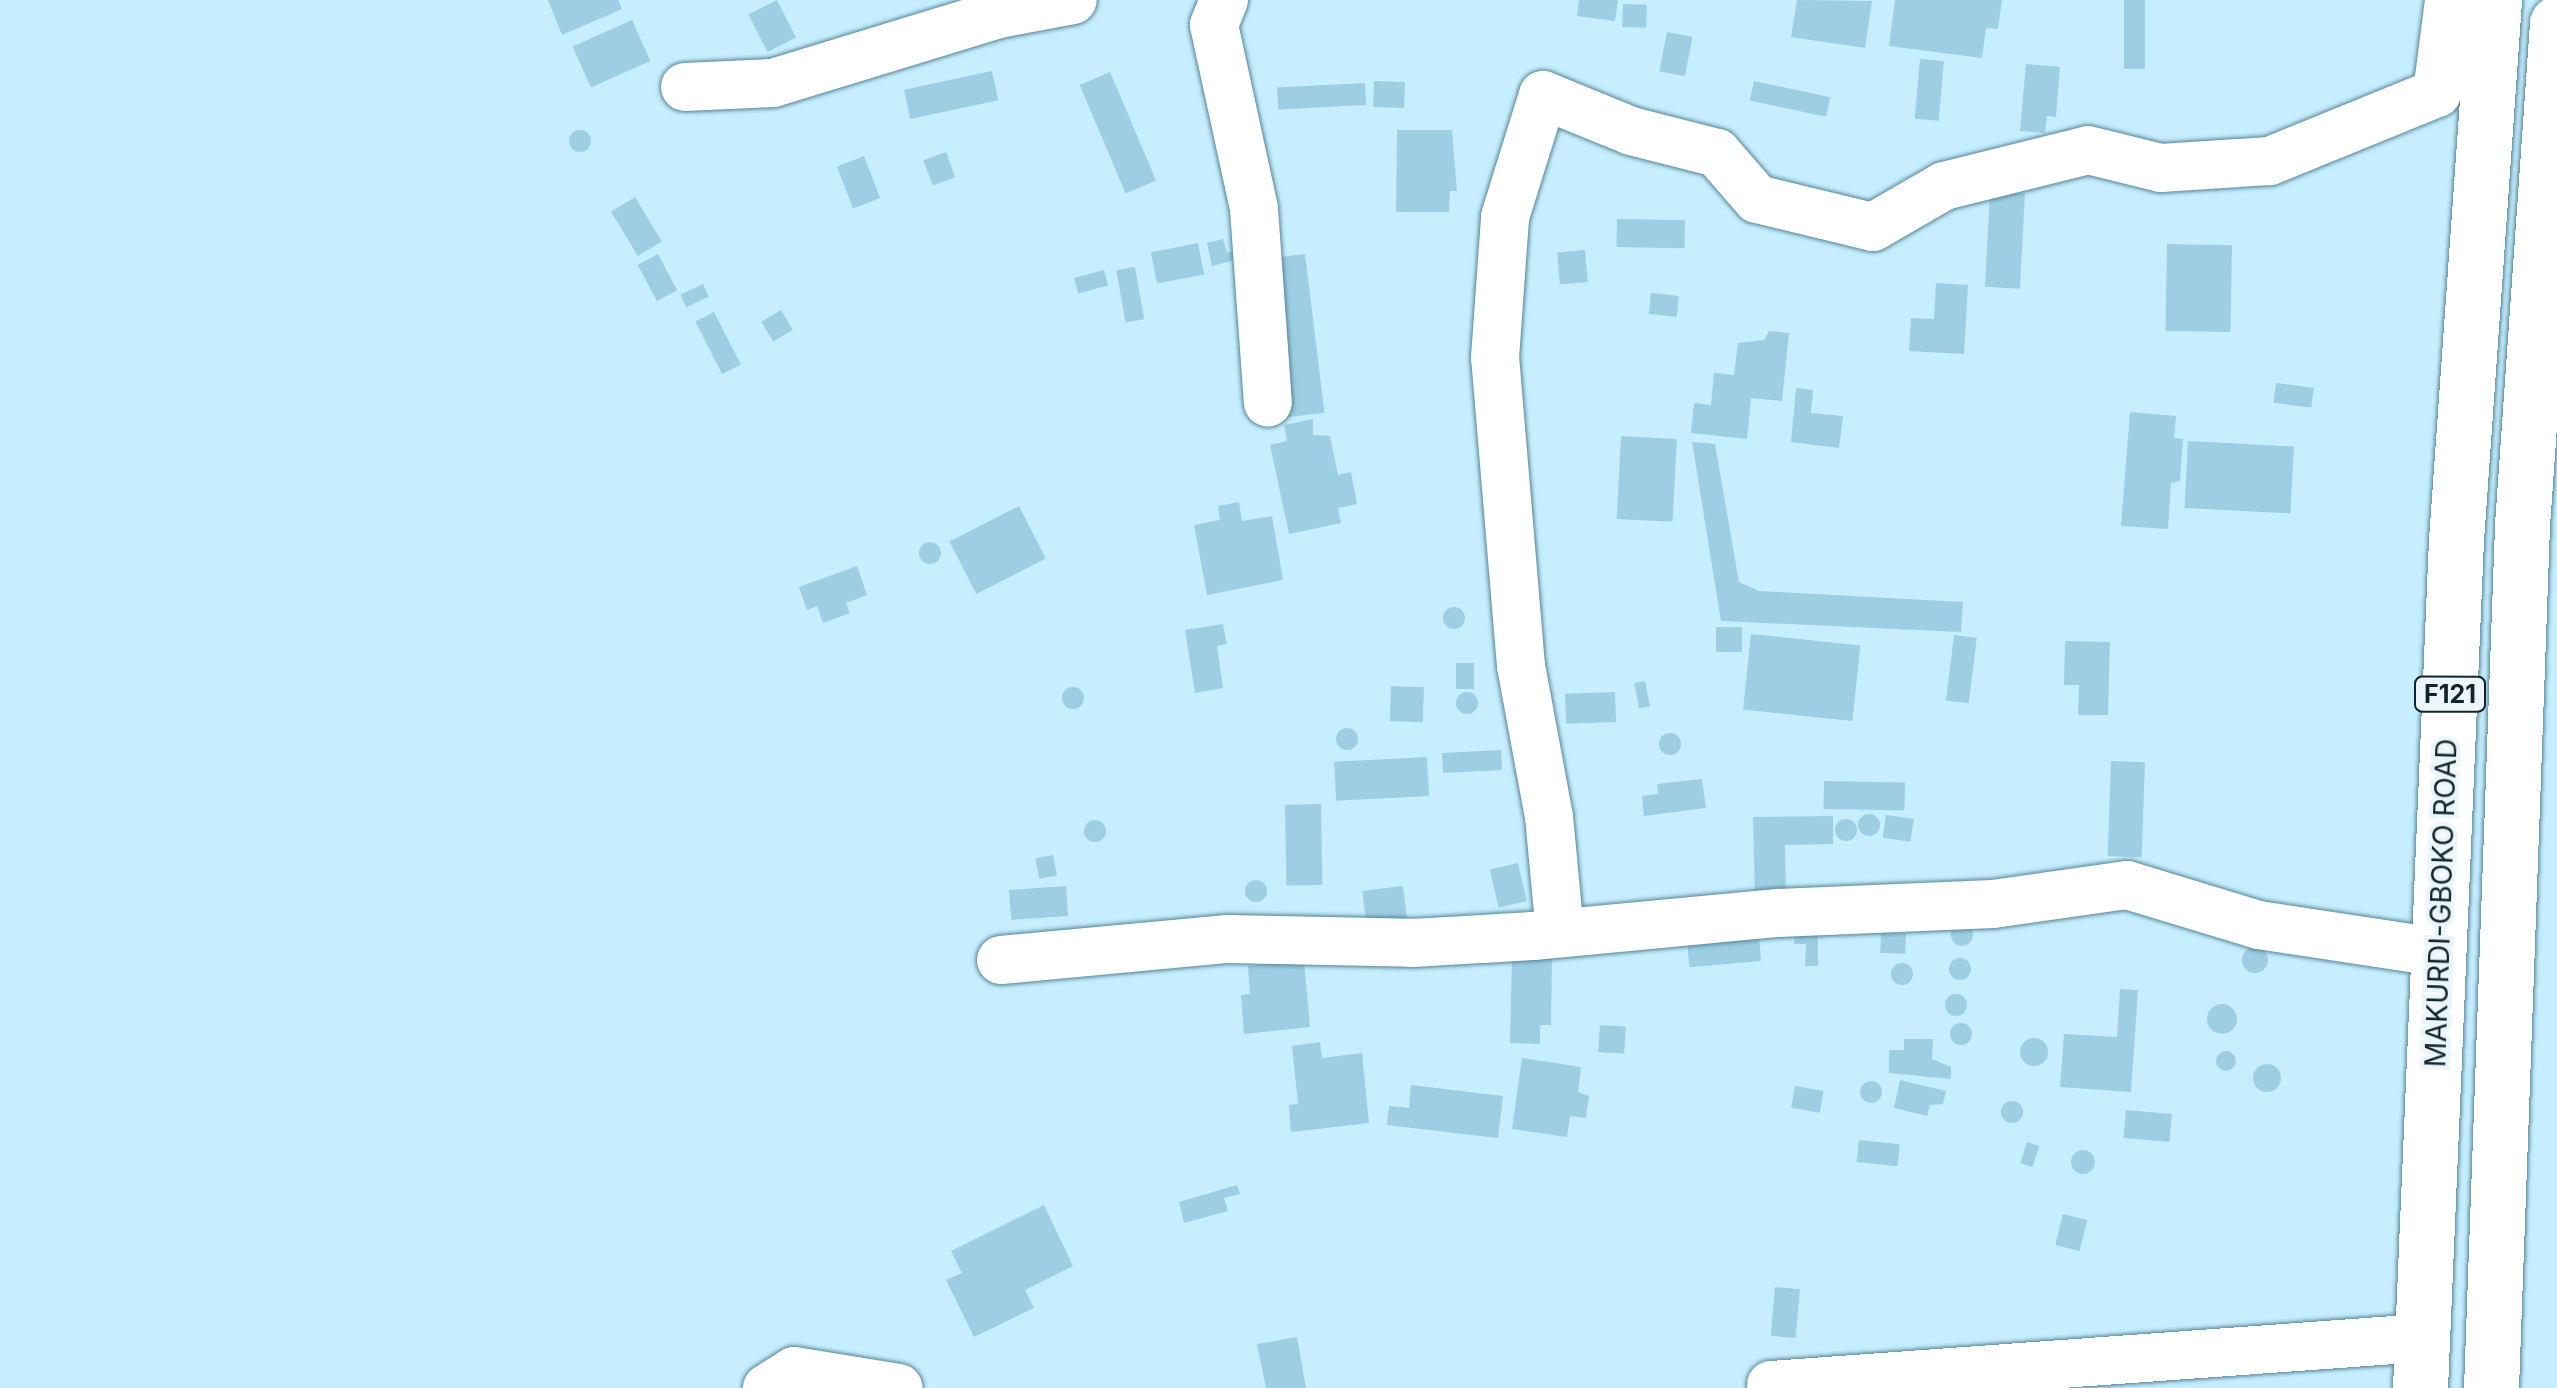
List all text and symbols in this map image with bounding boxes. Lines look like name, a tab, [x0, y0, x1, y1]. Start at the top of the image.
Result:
road number: F121	[2412, 674, 2488, 714]
street label: MAKURDI-GBOKO ROAD	[2418, 738, 2464, 1068]

